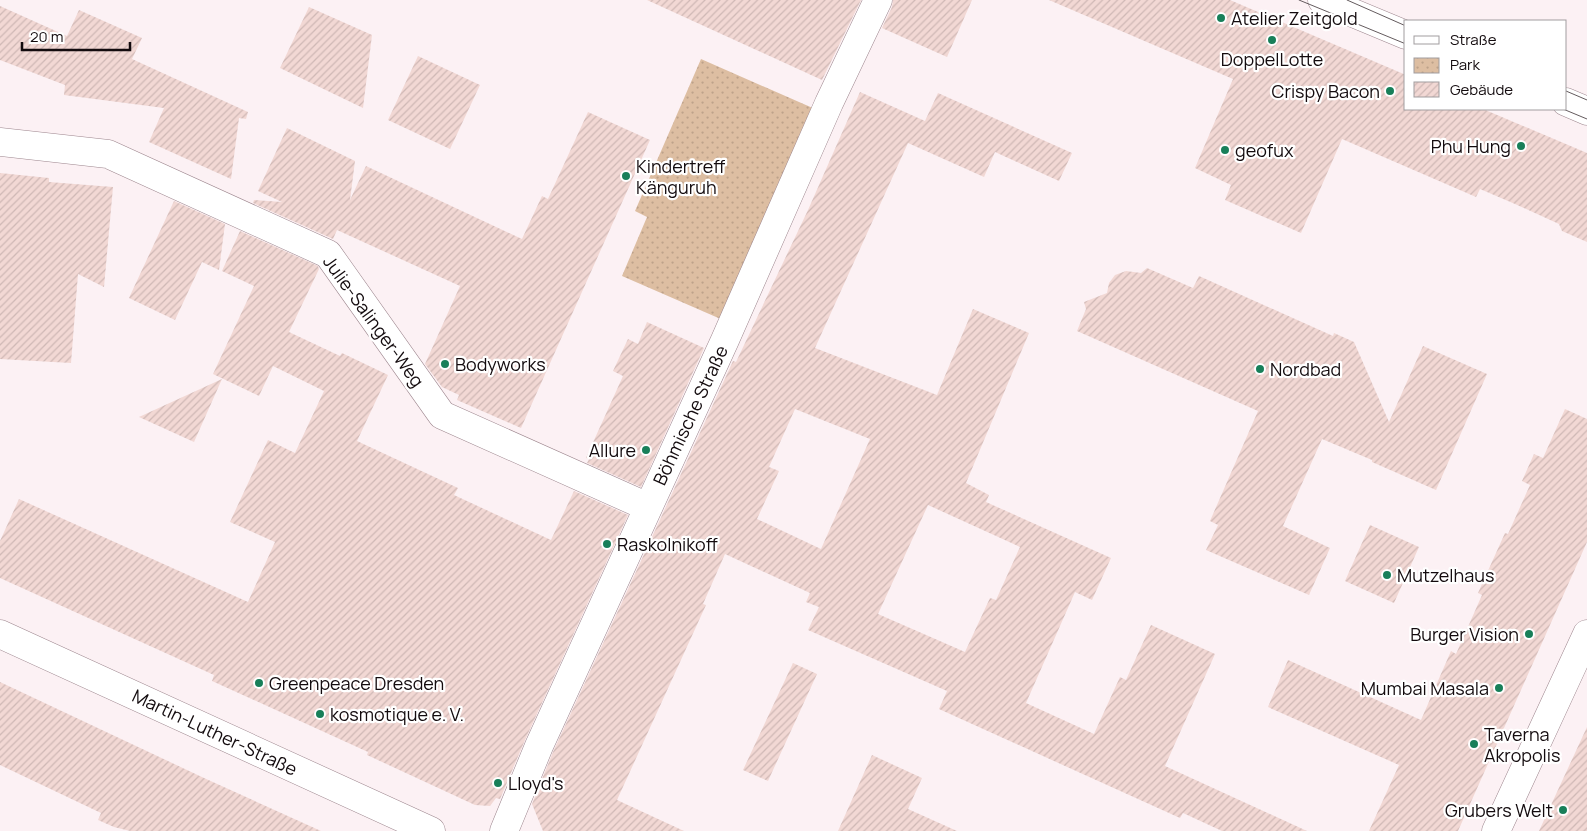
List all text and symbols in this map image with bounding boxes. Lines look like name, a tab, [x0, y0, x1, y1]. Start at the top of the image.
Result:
place label: Atelier Zeitgold	[1231, 6, 1358, 30]
marker: Atelier Zeitgold	[1215, 12, 1227, 24]
scale bar	[22, 20, 130, 52]
legend	[1404, 20, 1567, 110]
text: 20 m	[30, 26, 63, 47]
text: Straße	[1450, 29, 1497, 50]
marker: DoppelLotte	[1266, 34, 1278, 46]
place label: DoppelLotte	[1221, 47, 1323, 71]
text: Park	[1450, 54, 1480, 75]
place label: Crispy Bacon	[1272, 79, 1380, 103]
text: Gebäude	[1450, 79, 1513, 100]
marker: Crispy Bacon	[1384, 85, 1396, 97]
place label: Phu Hung	[1431, 134, 1511, 158]
place label: geofux	[1235, 138, 1294, 162]
marker: Phu Hung	[1515, 140, 1527, 152]
marker: geofux	[1219, 144, 1231, 156]
place label: Kindertreff Känguruh	[636, 154, 725, 199]
marker: Kindertreff Känguruh	[620, 170, 632, 182]
street label: Julie-Salinger-Weg	[318, 250, 430, 392]
street label: Böhmische Straße	[647, 341, 733, 489]
place label: Bodyworks	[455, 352, 546, 376]
place label: Nordbad	[1270, 357, 1341, 381]
marker: Bodyworks	[439, 358, 451, 370]
marker: Nordbad	[1254, 363, 1266, 375]
place label: Allure	[589, 438, 636, 462]
marker: Allure	[640, 444, 652, 456]
place label: Raskolnikoff	[617, 532, 718, 556]
marker: Raskolnikoff	[601, 538, 613, 550]
place label: Mutzelhaus	[1397, 563, 1494, 587]
marker: Mutzelhaus	[1381, 569, 1393, 581]
place label: Burger Vision	[1410, 622, 1519, 646]
marker: Burger Vision	[1523, 628, 1535, 640]
place label: Greenpeace Dresden	[269, 671, 444, 695]
place label: Mumbai Masala	[1361, 676, 1489, 700]
marker: Greenpeace Dresden	[253, 677, 265, 689]
marker: Mumbai Masala	[1493, 682, 1505, 694]
street label: Martin-Luther-Straße	[129, 683, 301, 781]
place label: kosmotique e. V.	[330, 702, 464, 726]
marker: kosmotique e. V.	[314, 708, 326, 720]
place label: Taverna Akropolis	[1484, 722, 1560, 767]
marker: Taverna Akropolis	[1468, 738, 1480, 750]
place label: Lloyd's	[508, 771, 563, 795]
marker: Lloyd's	[492, 777, 504, 789]
place label: Grubers Welt	[1445, 798, 1553, 822]
marker: Grubers Welt	[1557, 804, 1569, 816]

